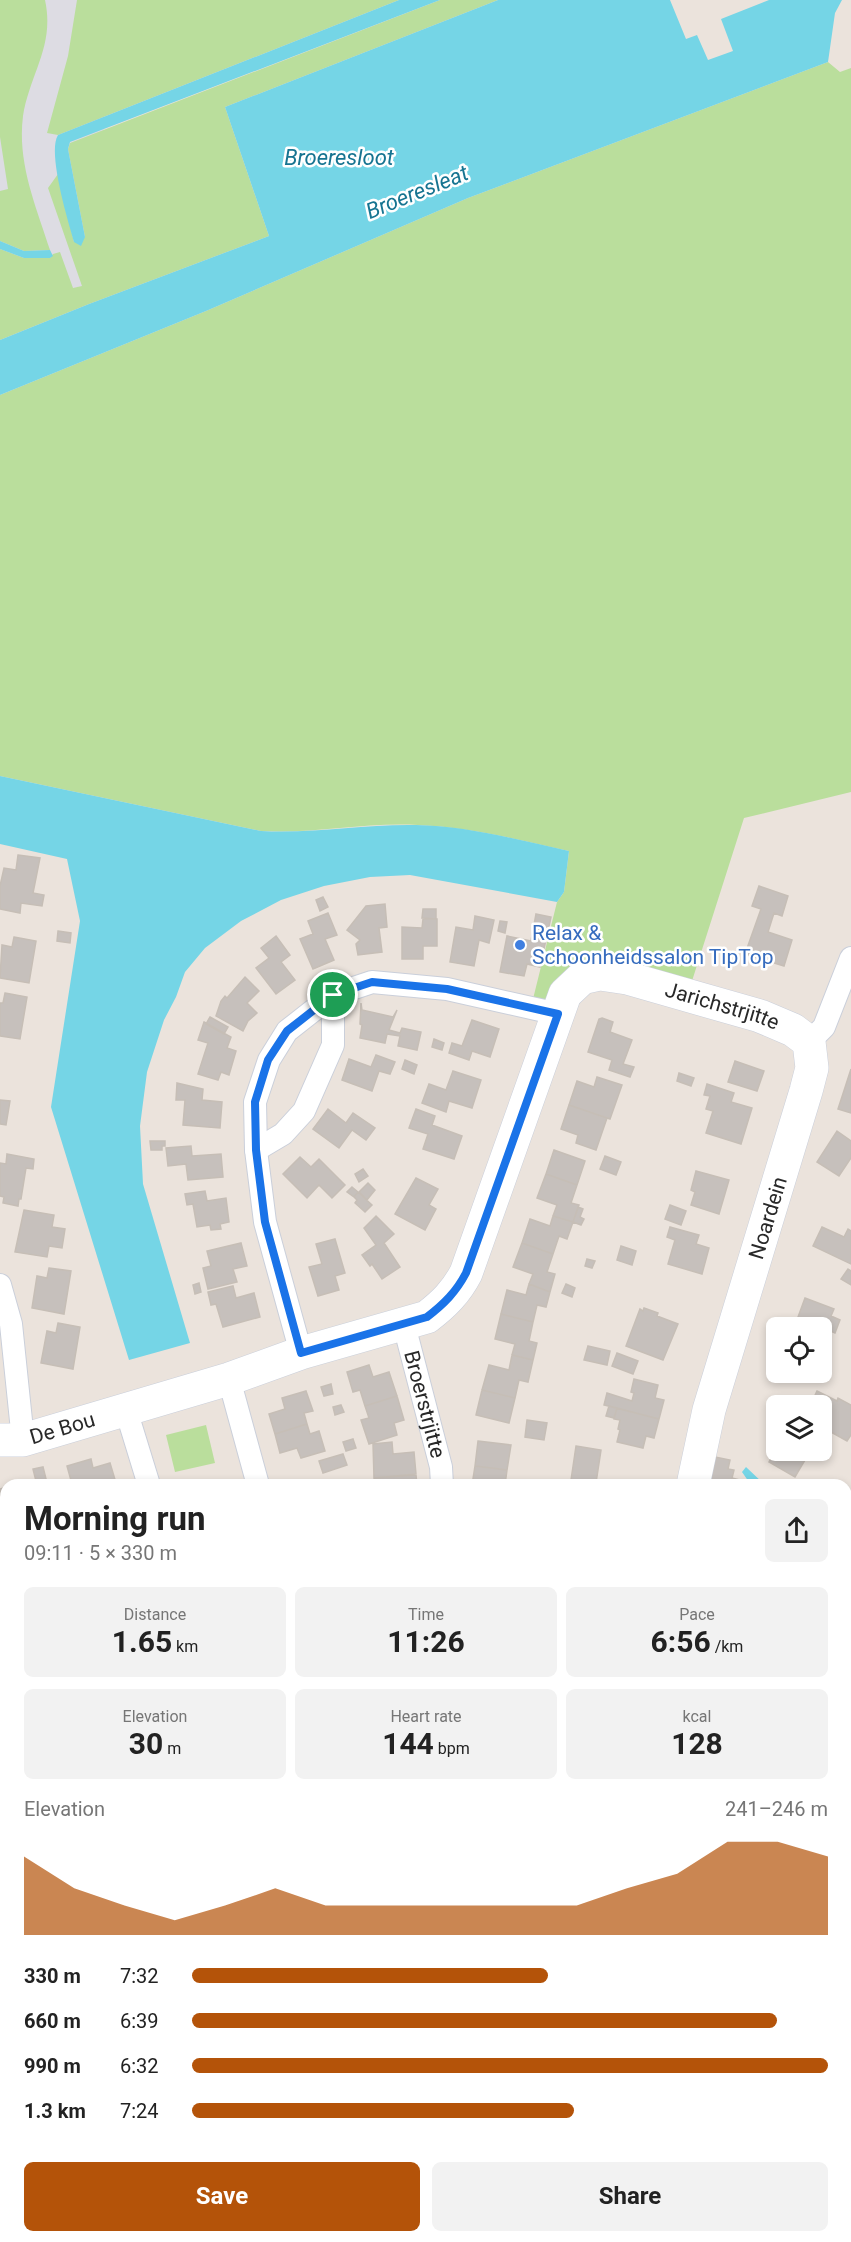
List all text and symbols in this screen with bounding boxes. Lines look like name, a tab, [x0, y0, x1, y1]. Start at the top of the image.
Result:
water label: Broeresloot	[284, 145, 395, 170]
water label: Broeresleat	[362, 160, 473, 224]
place label: Relax & Schoonheidssalon TipTop	[532, 921, 774, 969]
marker: Relax & Schoonheidssalon TipTop	[513, 938, 527, 952]
pin	[307, 969, 358, 1020]
icon: arrive	[316, 978, 349, 1011]
street label: Jarichstrjitte	[662, 978, 783, 1035]
street label: Noardein	[744, 1174, 792, 1262]
map controls	[766, 1317, 832, 1461]
button: locate	[766, 1317, 832, 1383]
street label: Broerstrjitte	[399, 1348, 450, 1461]
button: layers	[766, 1395, 832, 1461]
street label: De Bou	[27, 1407, 98, 1449]
text: Morning run	[24, 1499, 205, 1538]
button: share	[765, 1499, 828, 1562]
text: 09:11 · 5 × 330 m	[24, 1541, 177, 1565]
text: Distance	[124, 1605, 186, 1624]
text: Time	[408, 1605, 444, 1624]
text: Pace	[679, 1605, 715, 1624]
text: 1.65	[112, 1624, 172, 1659]
text: 11:26	[387, 1624, 465, 1659]
text: 6:56	[651, 1624, 711, 1659]
text: km	[172, 1637, 198, 1656]
text: /km	[711, 1637, 743, 1656]
text: Elevation	[123, 1707, 187, 1726]
text: Heart rate	[390, 1707, 462, 1726]
text: kcal	[683, 1707, 711, 1726]
text: 30	[129, 1726, 163, 1761]
text: 144	[382, 1726, 434, 1761]
text: 128	[671, 1726, 723, 1761]
text: m	[163, 1739, 181, 1758]
text: bpm	[434, 1739, 470, 1758]
text: Elevation	[24, 1797, 105, 1821]
text: 241–246 m	[725, 1797, 828, 1821]
text: 330 m	[24, 1964, 81, 1988]
text: 7:32	[120, 1964, 159, 1988]
text: 660 m	[24, 2009, 81, 2033]
text: 6:39	[120, 2009, 159, 2033]
text: 990 m	[24, 2054, 81, 2078]
text: 6:32	[120, 2054, 159, 2078]
text: 1.3 km	[24, 2099, 86, 2123]
text: 7:24	[120, 2099, 159, 2123]
button: Save	[24, 2162, 420, 2231]
button: Share	[432, 2162, 828, 2231]

